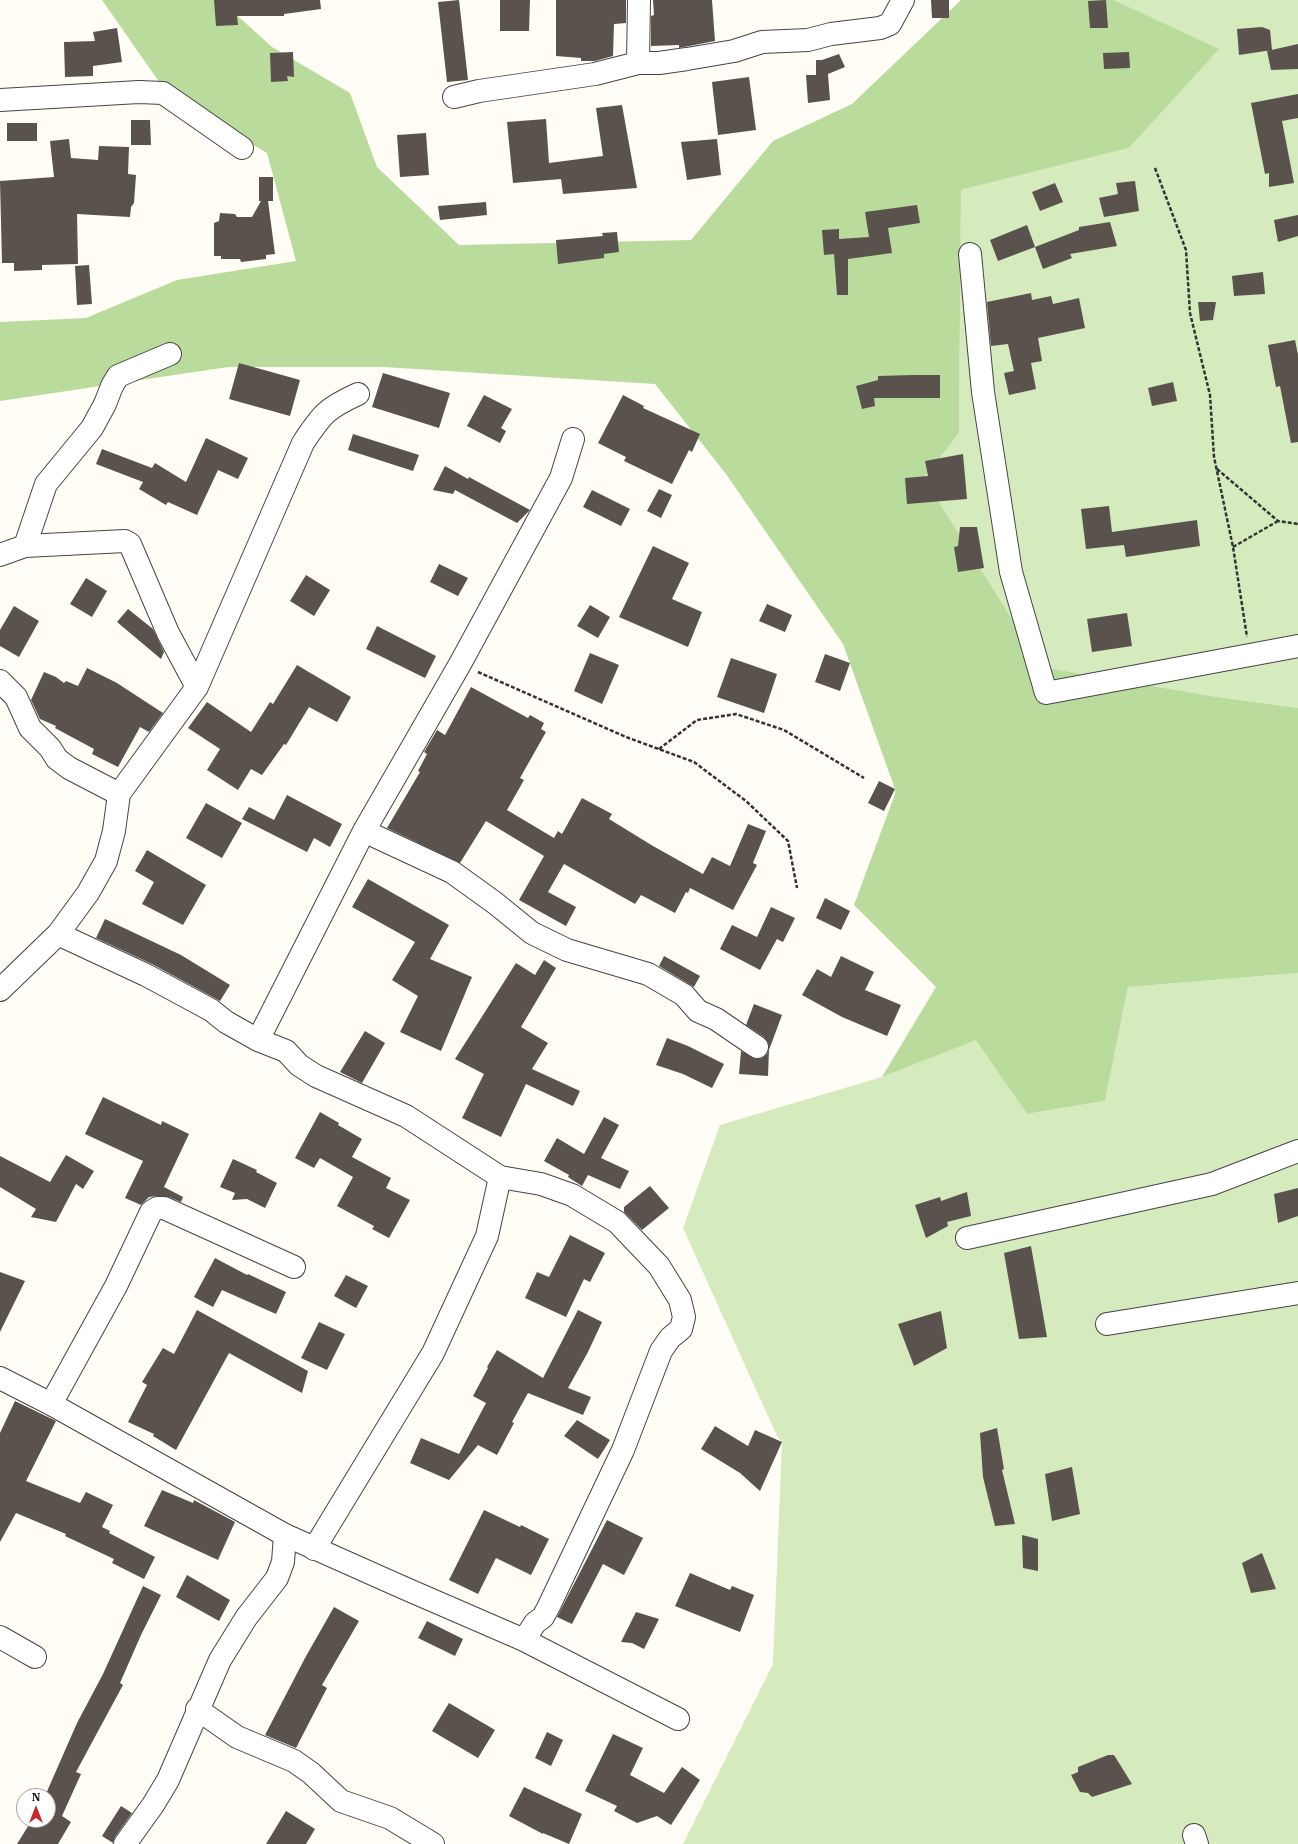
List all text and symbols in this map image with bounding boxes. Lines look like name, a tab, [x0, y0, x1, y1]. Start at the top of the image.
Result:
north arrow	[16, 1788, 56, 1828]
text: N	[32, 1790, 40, 1804]

